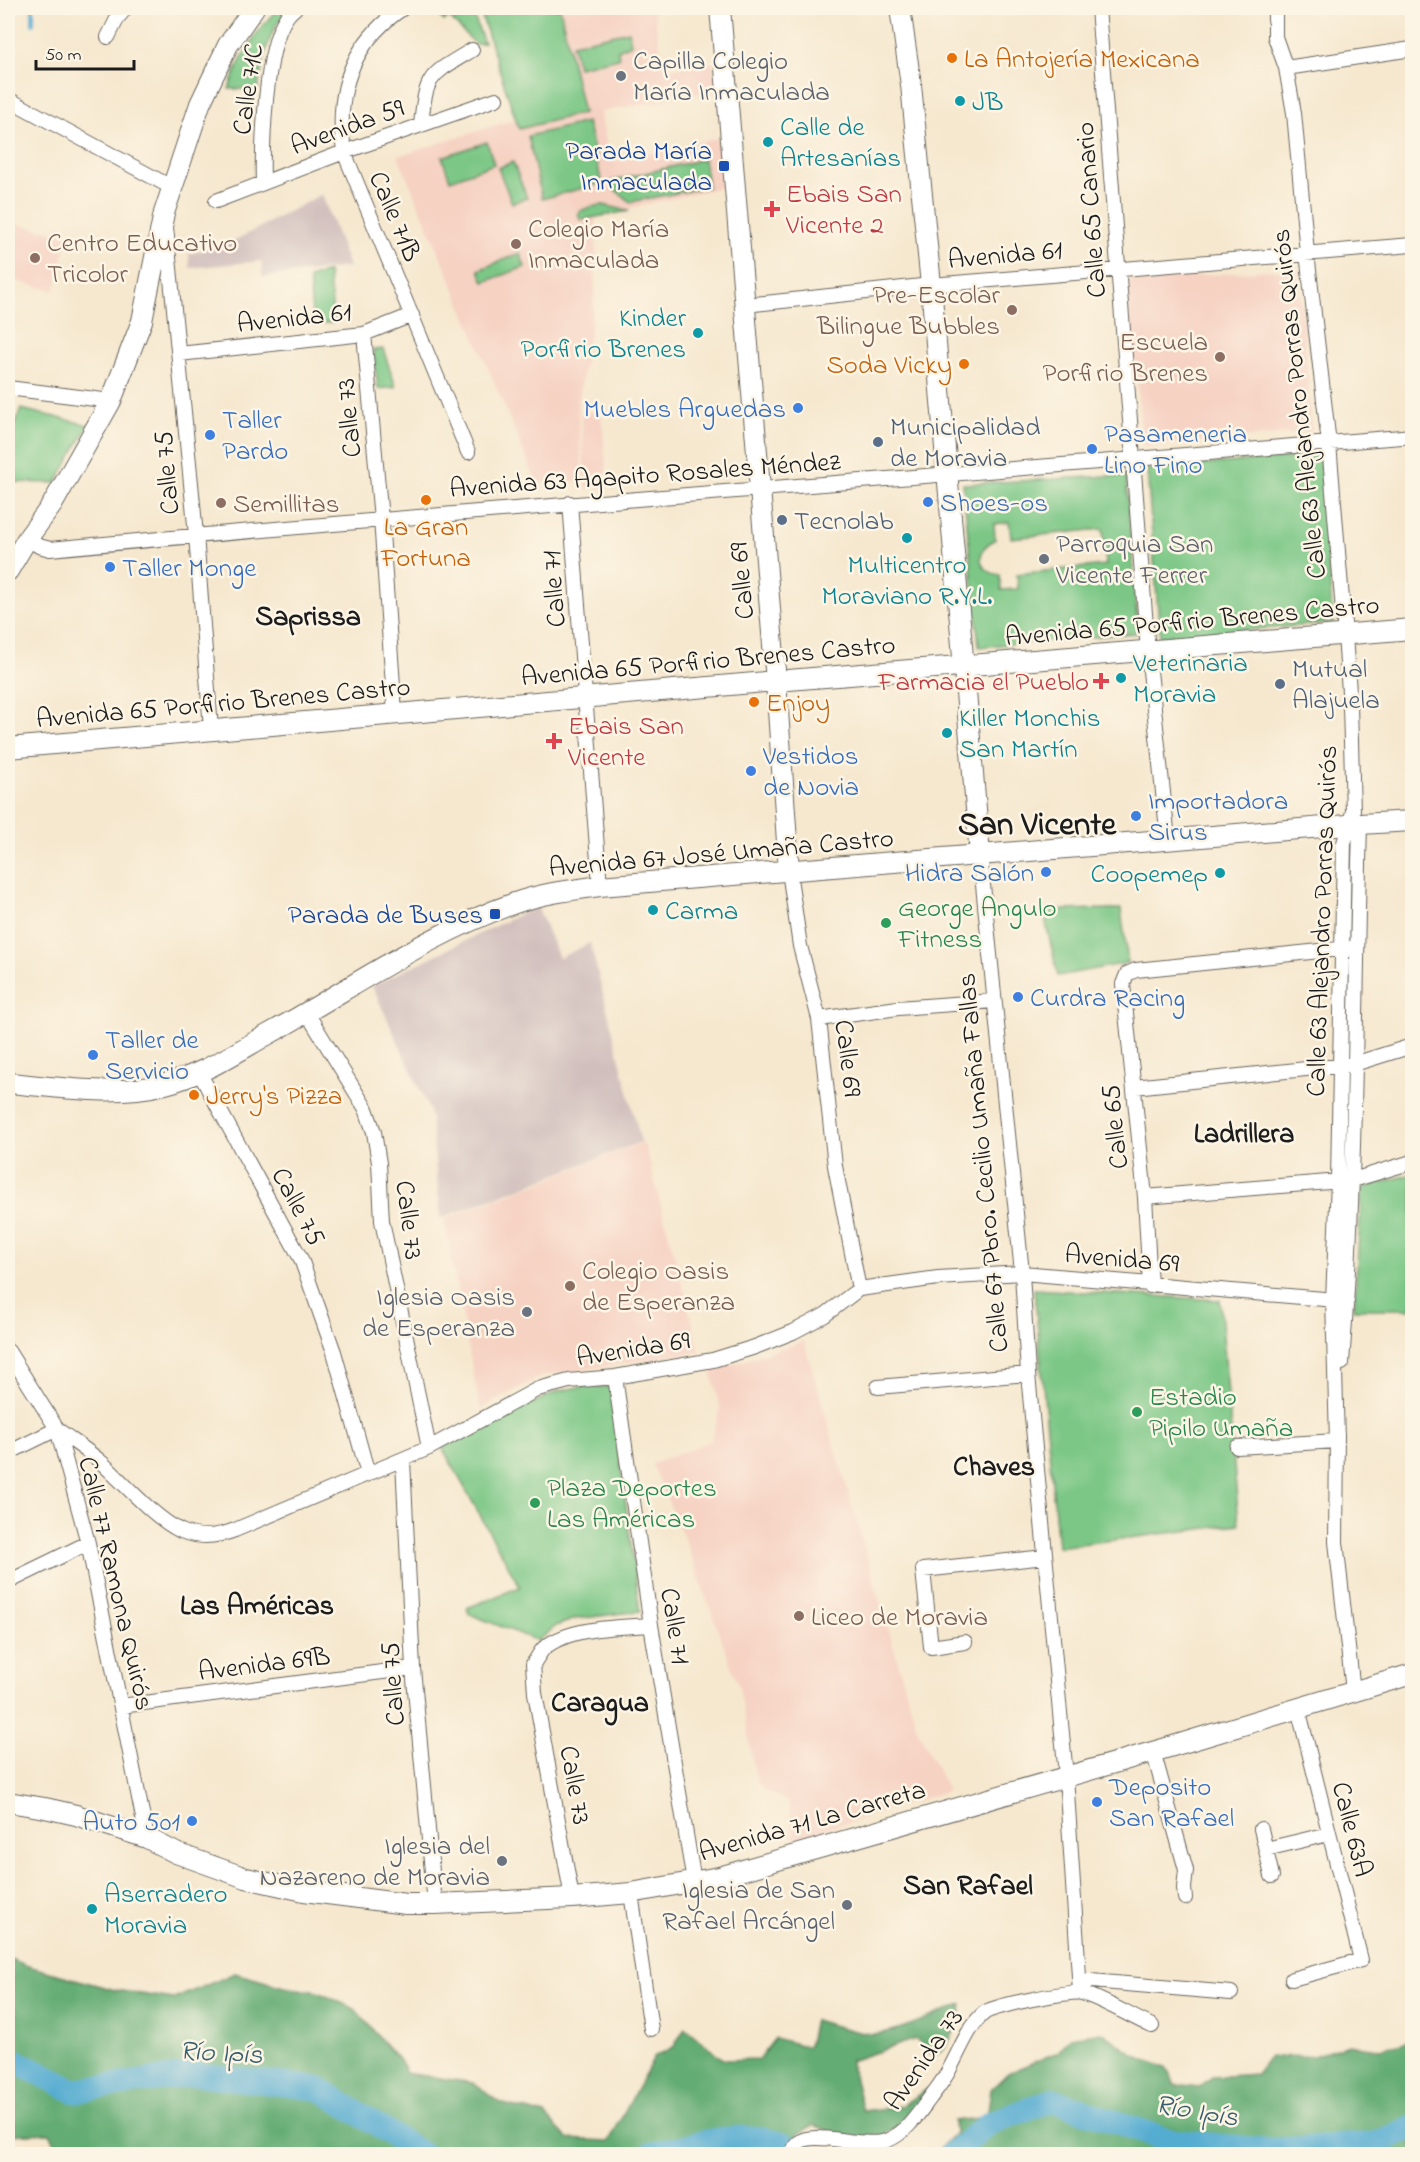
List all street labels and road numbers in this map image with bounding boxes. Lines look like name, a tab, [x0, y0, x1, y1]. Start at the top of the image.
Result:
street label: Calle 71C	[224, 41, 275, 138]
street label: Avenida 59	[286, 90, 410, 167]
street label: Calle 65 Canario	[1067, 121, 1118, 299]
street label: Calle 71B	[357, 166, 430, 268]
street label: Calle 63 Alejandro Porras Quirós	[1263, 227, 1338, 581]
street label: Avenida 61	[946, 232, 1064, 281]
street label: Avenida 61	[235, 294, 354, 345]
street label: Calle 73	[328, 376, 373, 459]
street label: Calle 75	[145, 429, 192, 516]
street label: Avenida 63 Agapito Rosales Méndez	[448, 443, 843, 510]
street label: Calle 69	[721, 541, 766, 621]
street label: Calle 71	[533, 549, 578, 629]
street label: Avenida 65 Porfirio Brenes Castro	[1003, 587, 1381, 658]
street label: Avenida 65 Porfirio Brenes Castro	[519, 627, 897, 698]
street label: Avenida 65 Porfirio Brenes Castro	[34, 669, 412, 740]
street label: Calle 63 Alejandro Porras Quirós	[1298, 745, 1349, 1097]
street label: Avenida 67 José Umaña Castro	[547, 820, 895, 889]
street label: Calle 67 Pbro. Cecilio Umaña Fallas	[948, 971, 1021, 1354]
street label: Calle 69	[822, 1018, 871, 1099]
street label: Calle 65	[1093, 1083, 1140, 1171]
street label: Calle 75	[260, 1161, 334, 1253]
street label: Calle 73	[383, 1178, 432, 1262]
street label: Avenida 69	[1063, 1236, 1181, 1285]
street label: Avenida 69	[574, 1322, 693, 1379]
street label: Calle 77 Ramona Quirós	[66, 1453, 163, 1714]
street label: Calle 71	[648, 1585, 699, 1667]
street label: Avenida 69B	[196, 1638, 333, 1693]
street label: Calle 75	[372, 1641, 417, 1727]
street label: Calle 73	[547, 1743, 600, 1828]
street label: Avenida 71 La Carreta	[695, 1771, 931, 1873]
street label: Calle 63A	[1320, 1778, 1381, 1881]
street label: Avenida 73	[876, 2001, 975, 2120]

